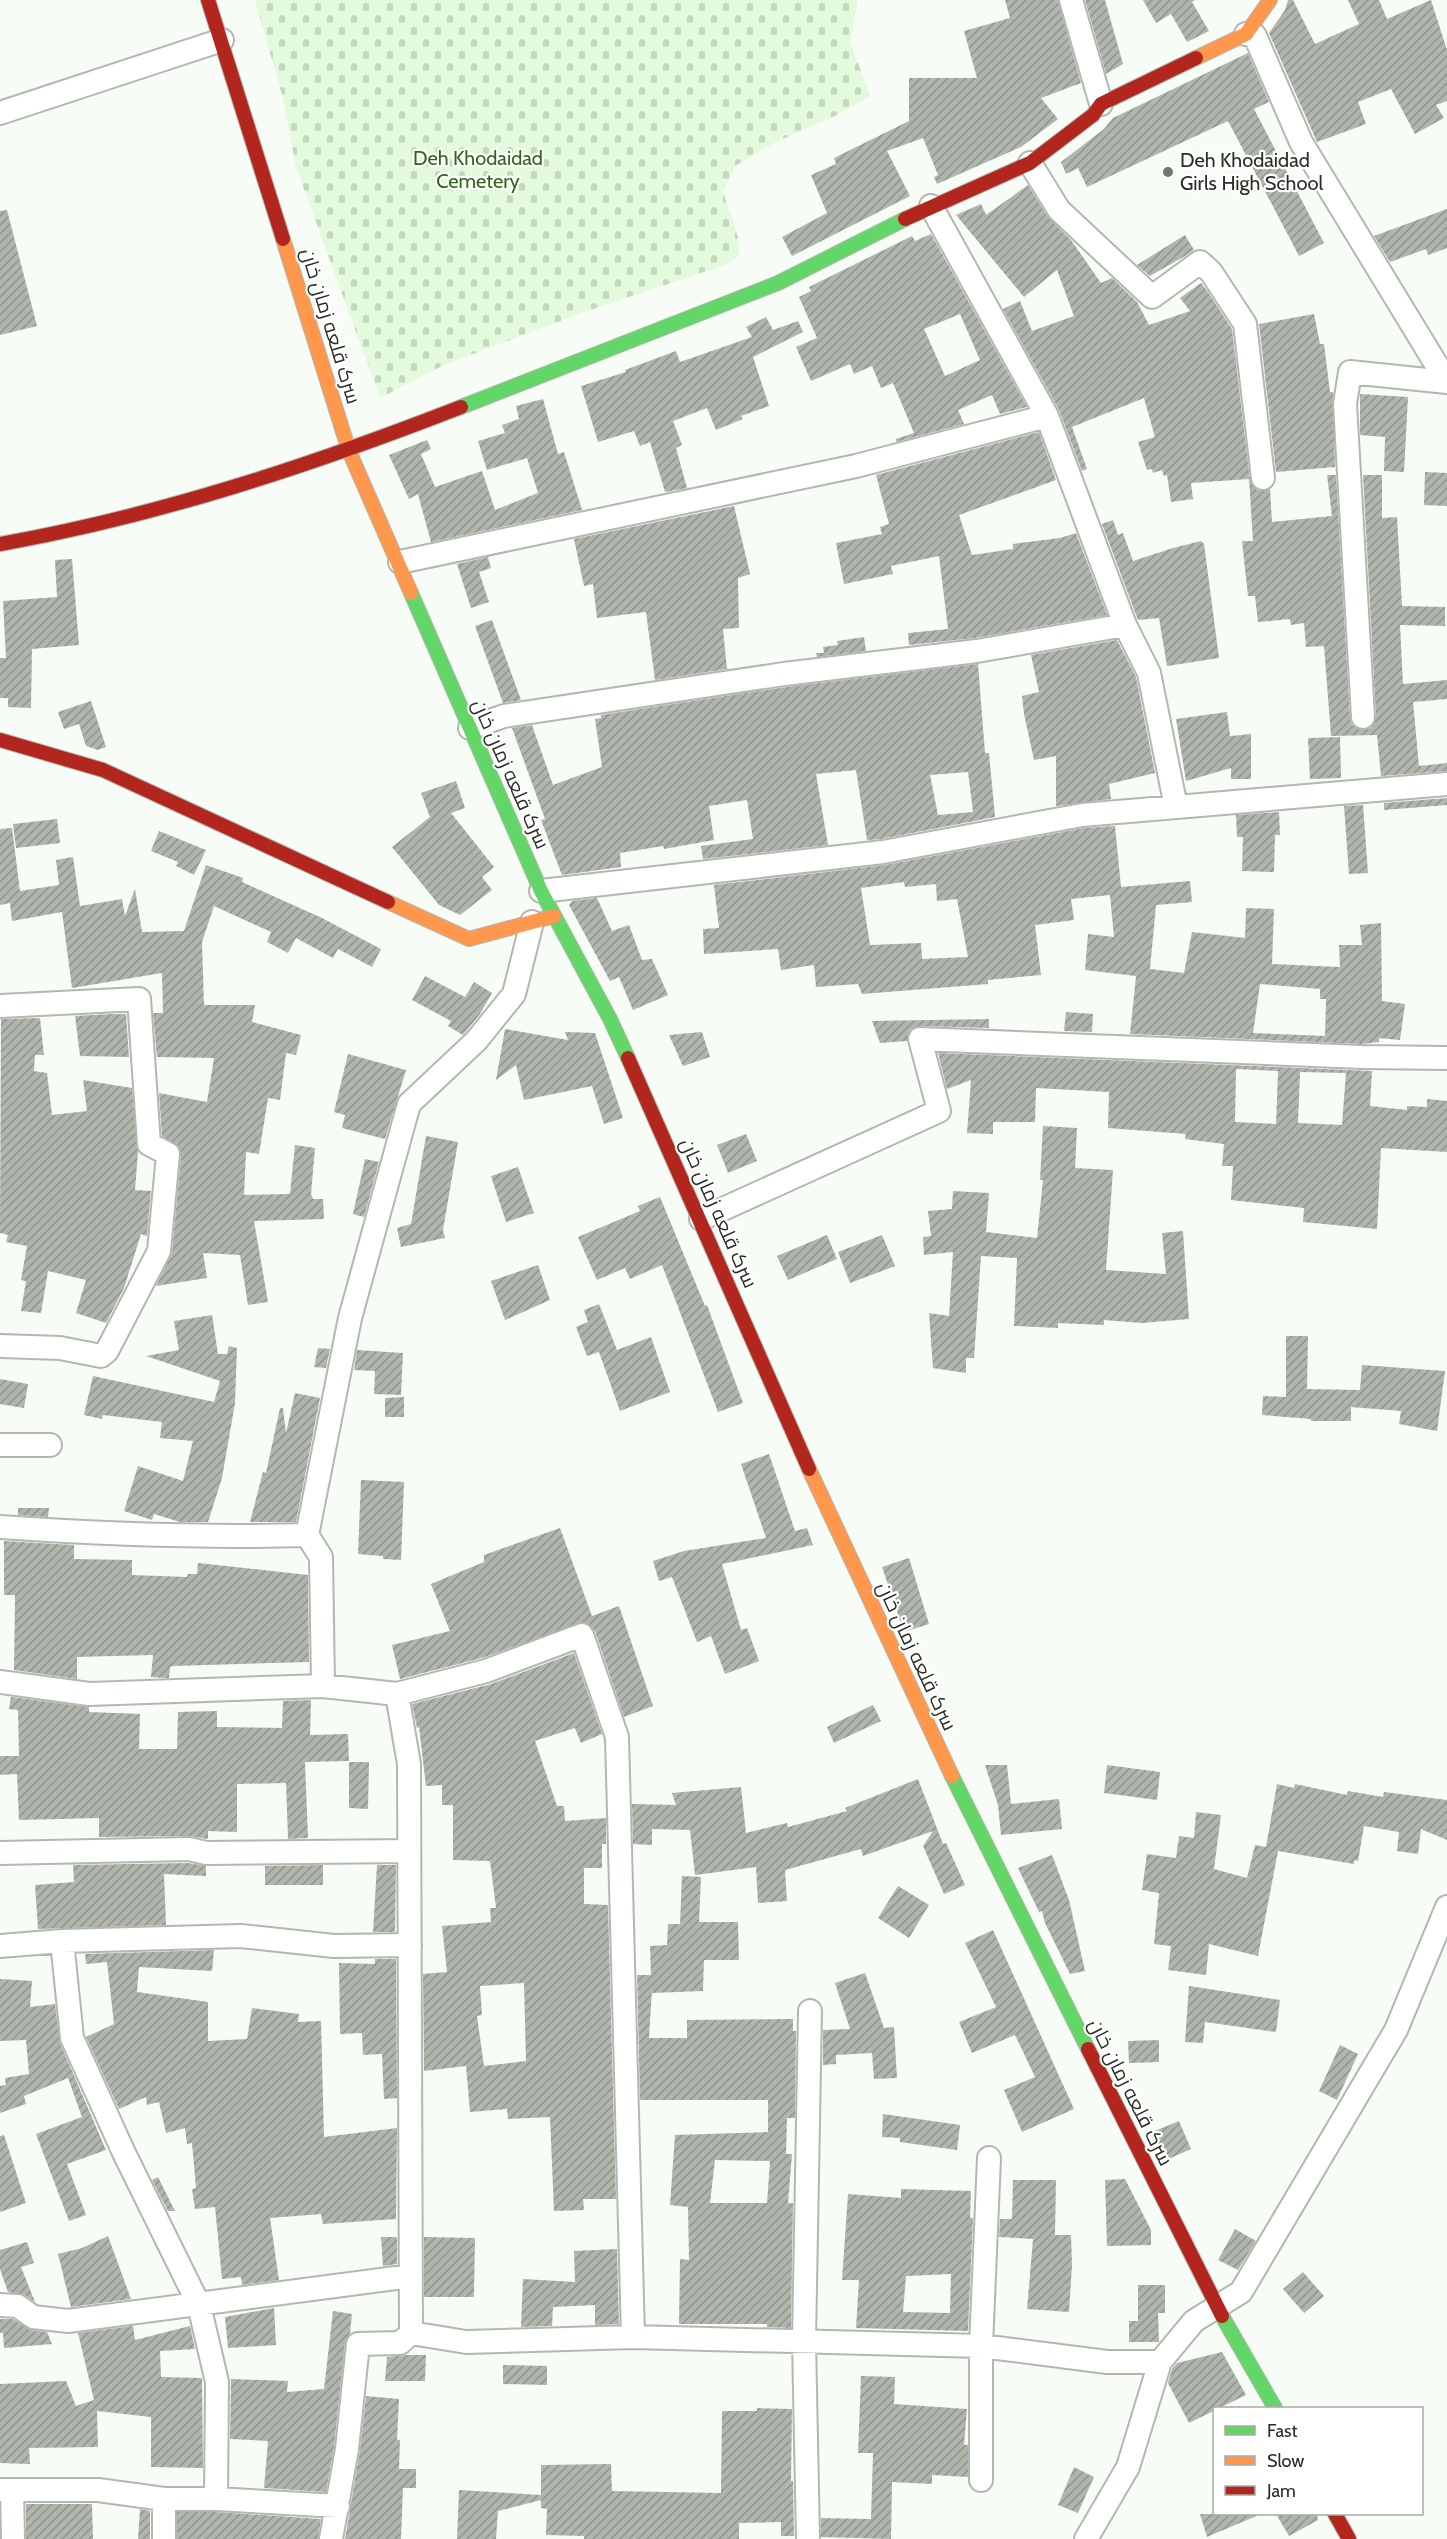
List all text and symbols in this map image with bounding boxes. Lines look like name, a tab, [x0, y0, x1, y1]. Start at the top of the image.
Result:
park label: Deh Khodaidad Cemetery	[413, 146, 543, 193]
place label: Deh Khodaidad Girls High School	[1180, 148, 1323, 195]
marker: Deh Khodaidad Girls High School	[1161, 165, 1175, 179]
street label: سرک قلعه زمان خان	[295, 245, 366, 407]
street label: سرک قلعه زمان خان	[466, 695, 555, 853]
street label: سرک قلعه زمان خان	[674, 1134, 763, 1292]
street label: سرک قلعه زمان خان	[871, 1578, 962, 1735]
street label: سرک قلعه زمان خان	[1083, 2015, 1178, 2170]
legend	[1213, 2407, 1423, 2515]
text: Fast	[1267, 2420, 1298, 2442]
text: Slow	[1267, 2450, 1304, 2472]
text: Jam	[1266, 2480, 1296, 2502]

